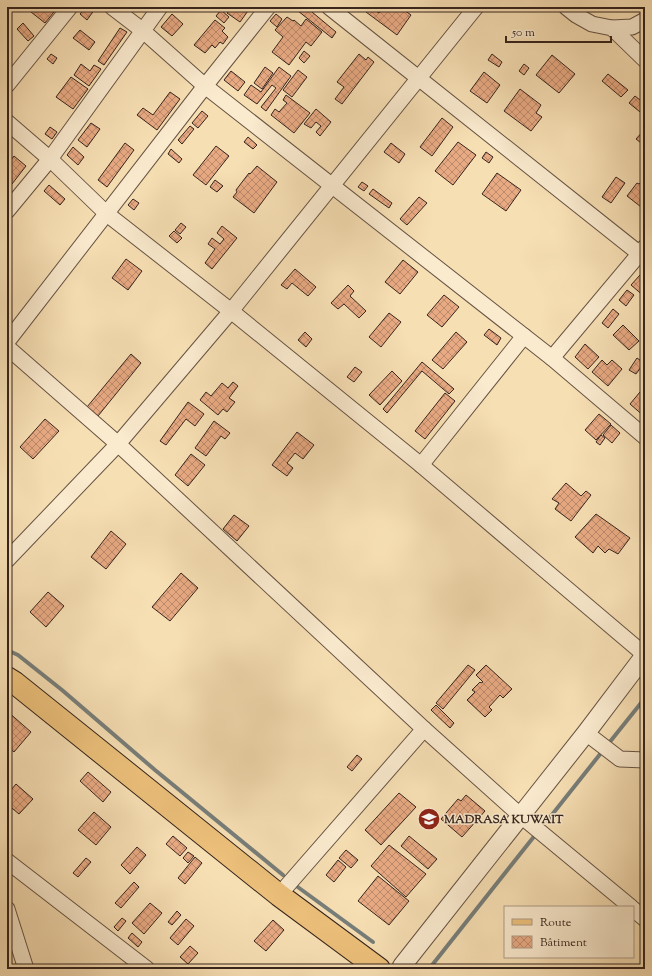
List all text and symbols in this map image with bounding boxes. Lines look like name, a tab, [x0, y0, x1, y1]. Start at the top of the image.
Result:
scale bar	[506, 18, 611, 44]
text: 50 m	[511, 24, 535, 42]
school or university icon: MADRASA KUWAIT	[416, 806, 442, 832]
place label: MADRASA KUWAIT	[443, 811, 564, 829]
legend	[504, 906, 634, 958]
text: Route	[540, 914, 572, 932]
text: Bâtiment	[540, 934, 587, 952]

